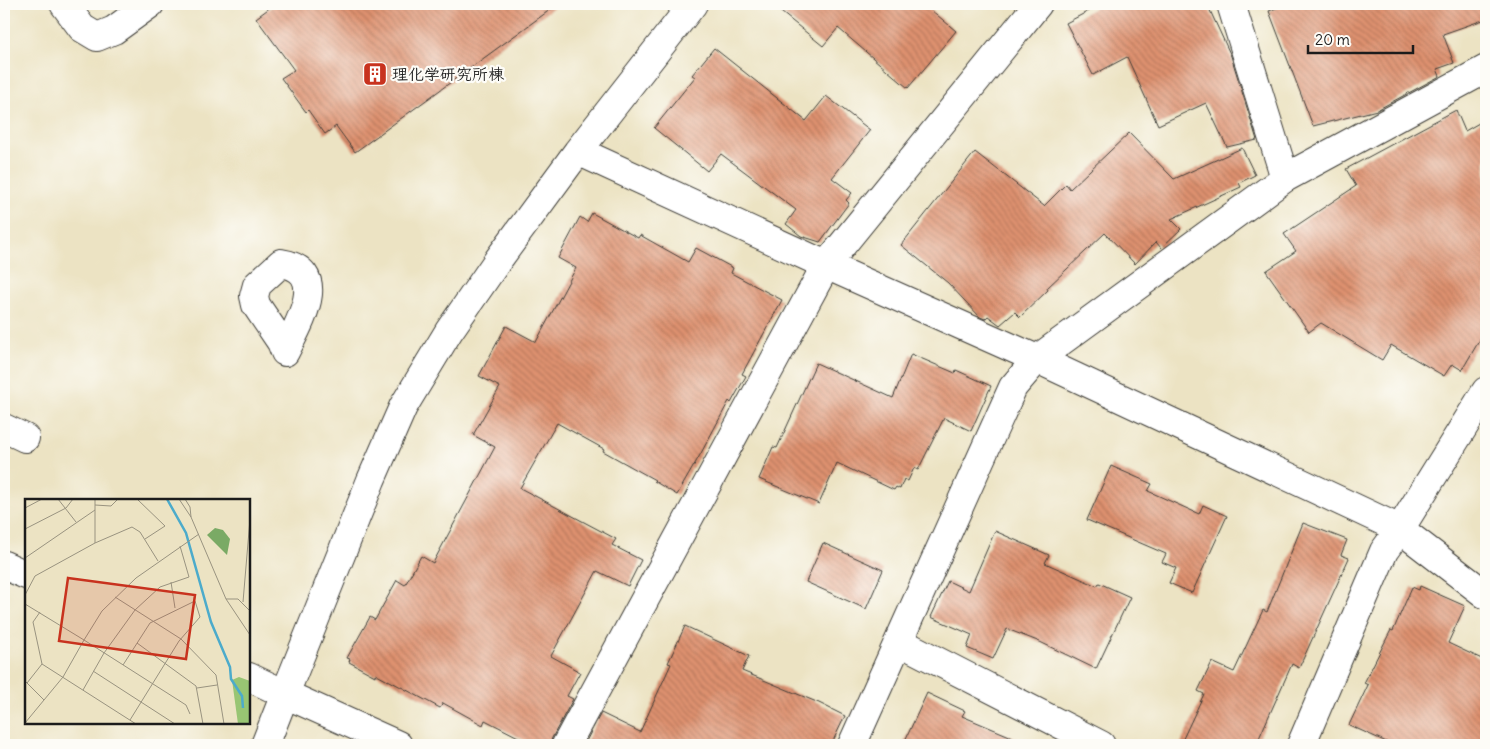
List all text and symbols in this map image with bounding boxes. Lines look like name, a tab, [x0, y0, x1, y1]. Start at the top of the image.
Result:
scale bar	[1308, 22, 1412, 54]
text: 20 m	[1315, 30, 1350, 49]
building icon: 理化学研究所棟	[362, 61, 388, 87]
place label: 理化学研究所棟	[392, 64, 505, 84]
inset map	[25, 499, 250, 724]

